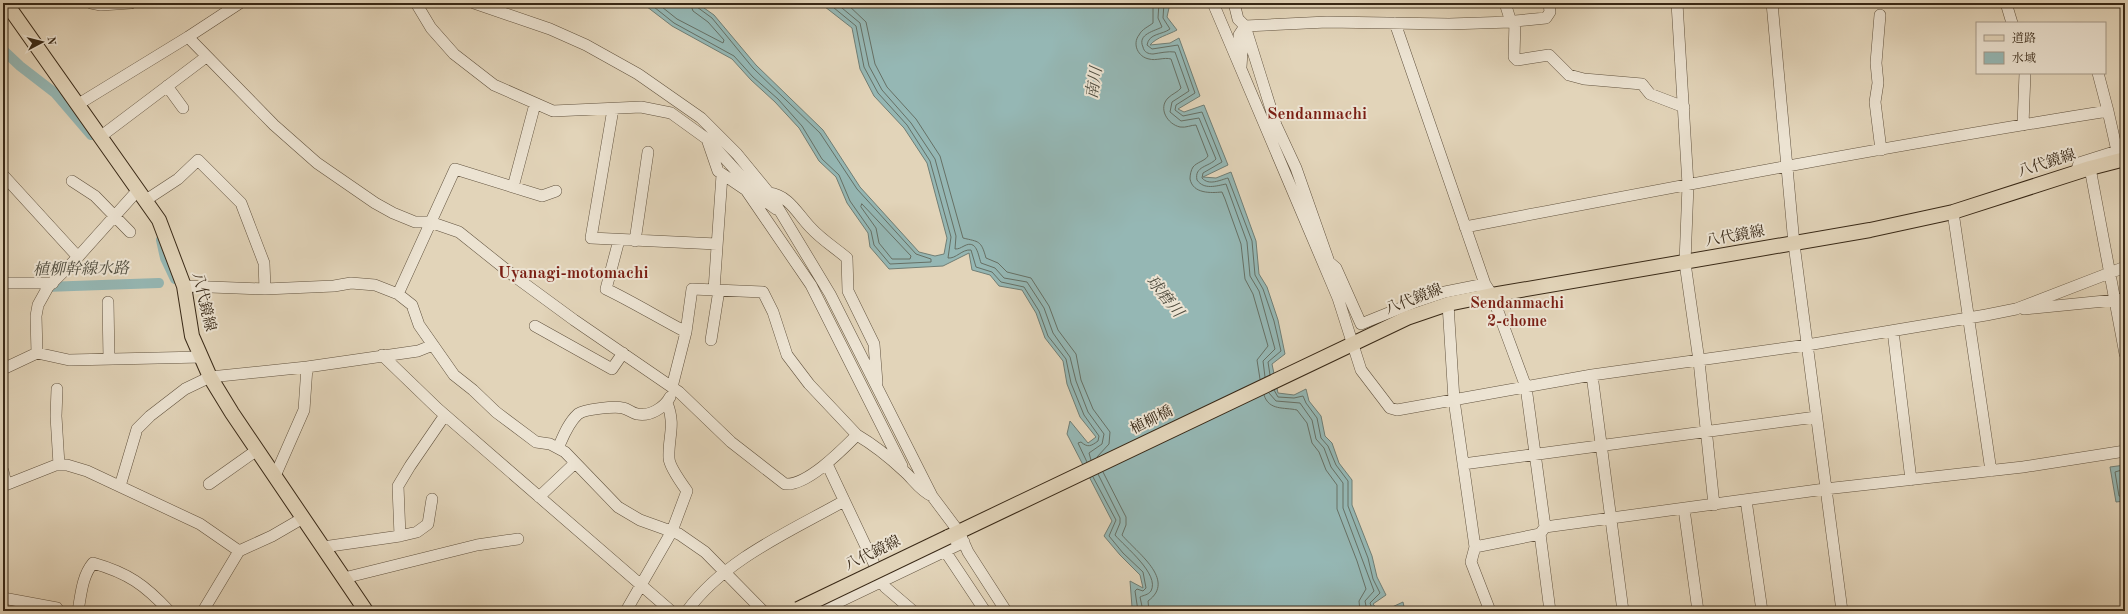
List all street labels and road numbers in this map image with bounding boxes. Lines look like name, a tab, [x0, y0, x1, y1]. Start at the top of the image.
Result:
street label: 八代鏡線	[2016, 146, 2078, 180]
street label: 八代鏡線	[1704, 222, 1766, 250]
street label: 八代鏡線	[189, 271, 219, 333]
street label: 八代鏡線	[1383, 280, 1445, 318]
street label: 植柳橋	[1128, 403, 1176, 438]
street label: 八代鏡線	[842, 532, 903, 574]

